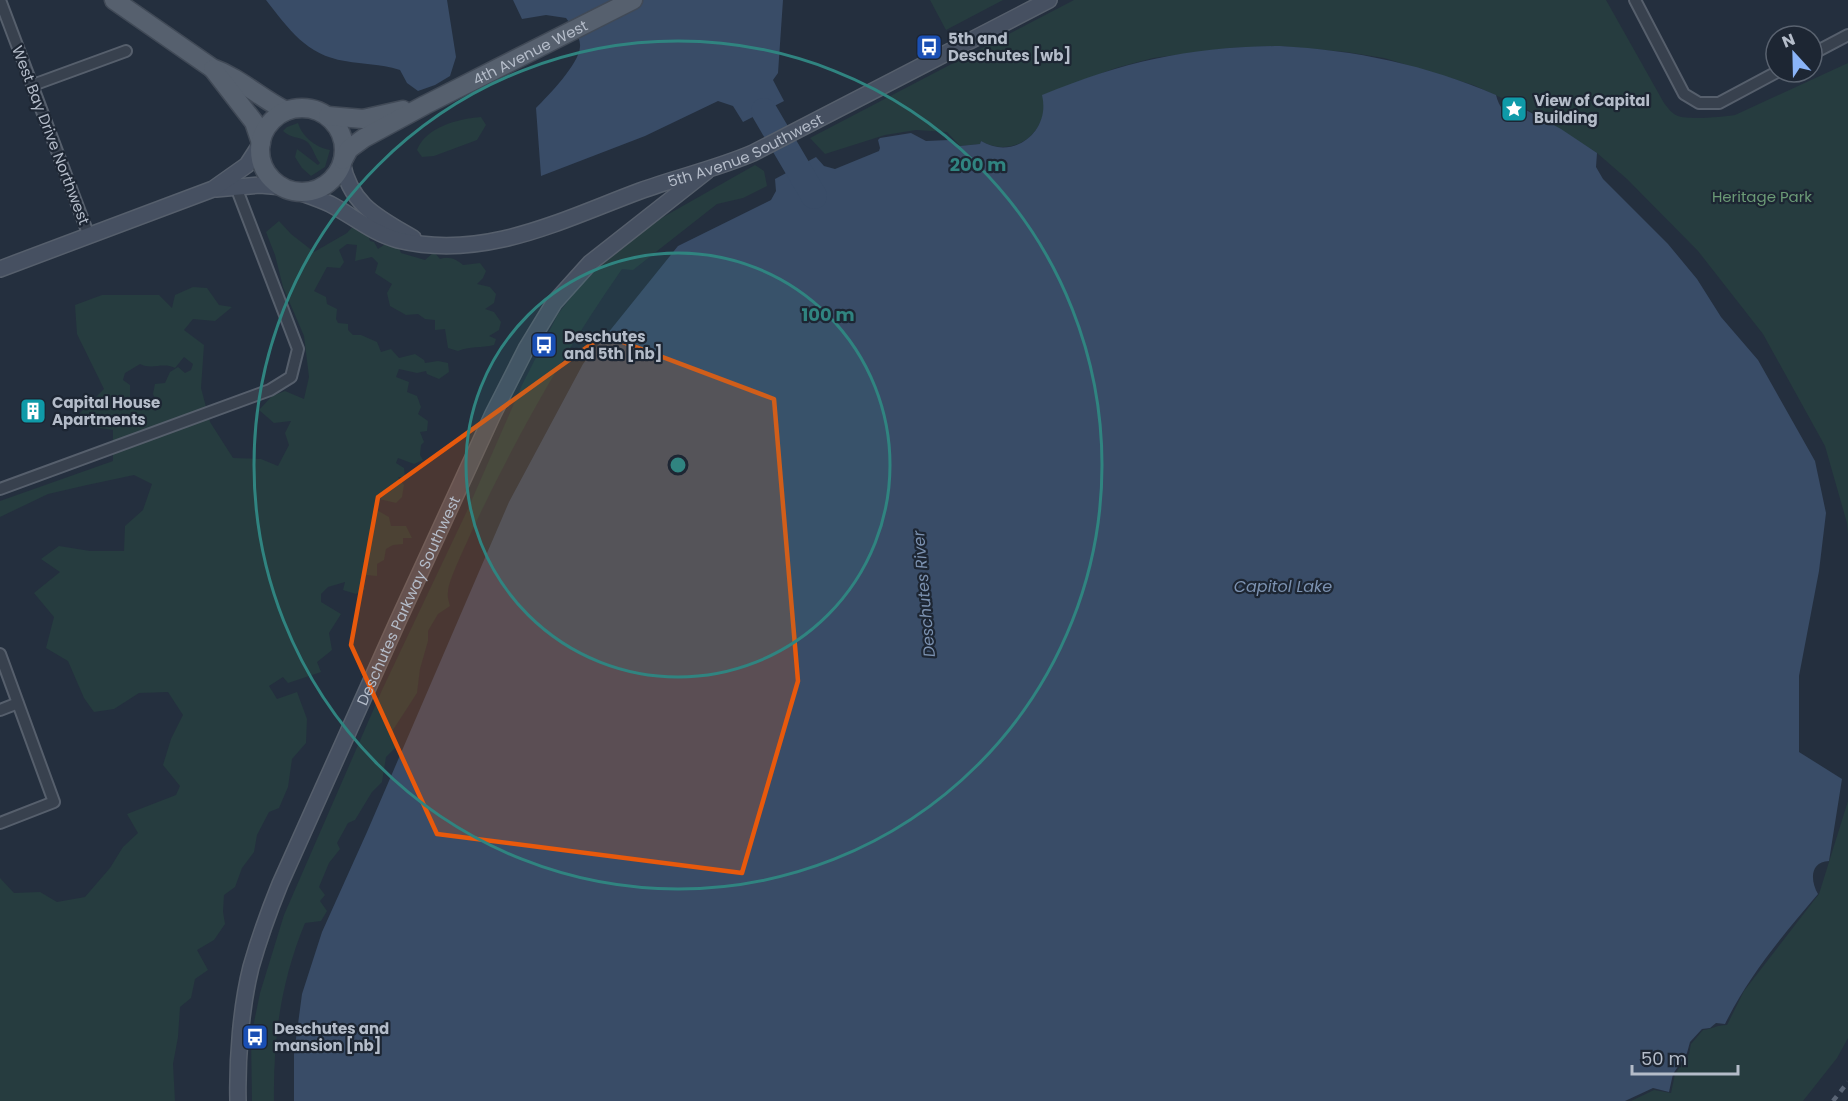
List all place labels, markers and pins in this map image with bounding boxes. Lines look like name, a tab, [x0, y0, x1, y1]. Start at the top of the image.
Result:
place label: 5th and Deschutes [wb]	[948, 28, 1071, 66]
bus stop icon: 5th and Deschutes [wb]	[914, 32, 944, 62]
place label: View of Capital Building	[1534, 90, 1650, 128]
place icon: View of Capital Building	[1499, 94, 1529, 124]
place label: Deschutes and 5th [nb]	[564, 326, 662, 364]
bus stop icon: Deschutes and 5th [nb]	[529, 330, 559, 360]
place label: Capital House Apartments	[52, 392, 160, 430]
building icon: Capital House Apartments	[18, 396, 48, 426]
centre of rings	[668, 455, 688, 475]
place label: Deschutes and mansion [nb]	[274, 1018, 389, 1056]
bus stop icon: Deschutes and mansion [nb]	[240, 1022, 270, 1052]

